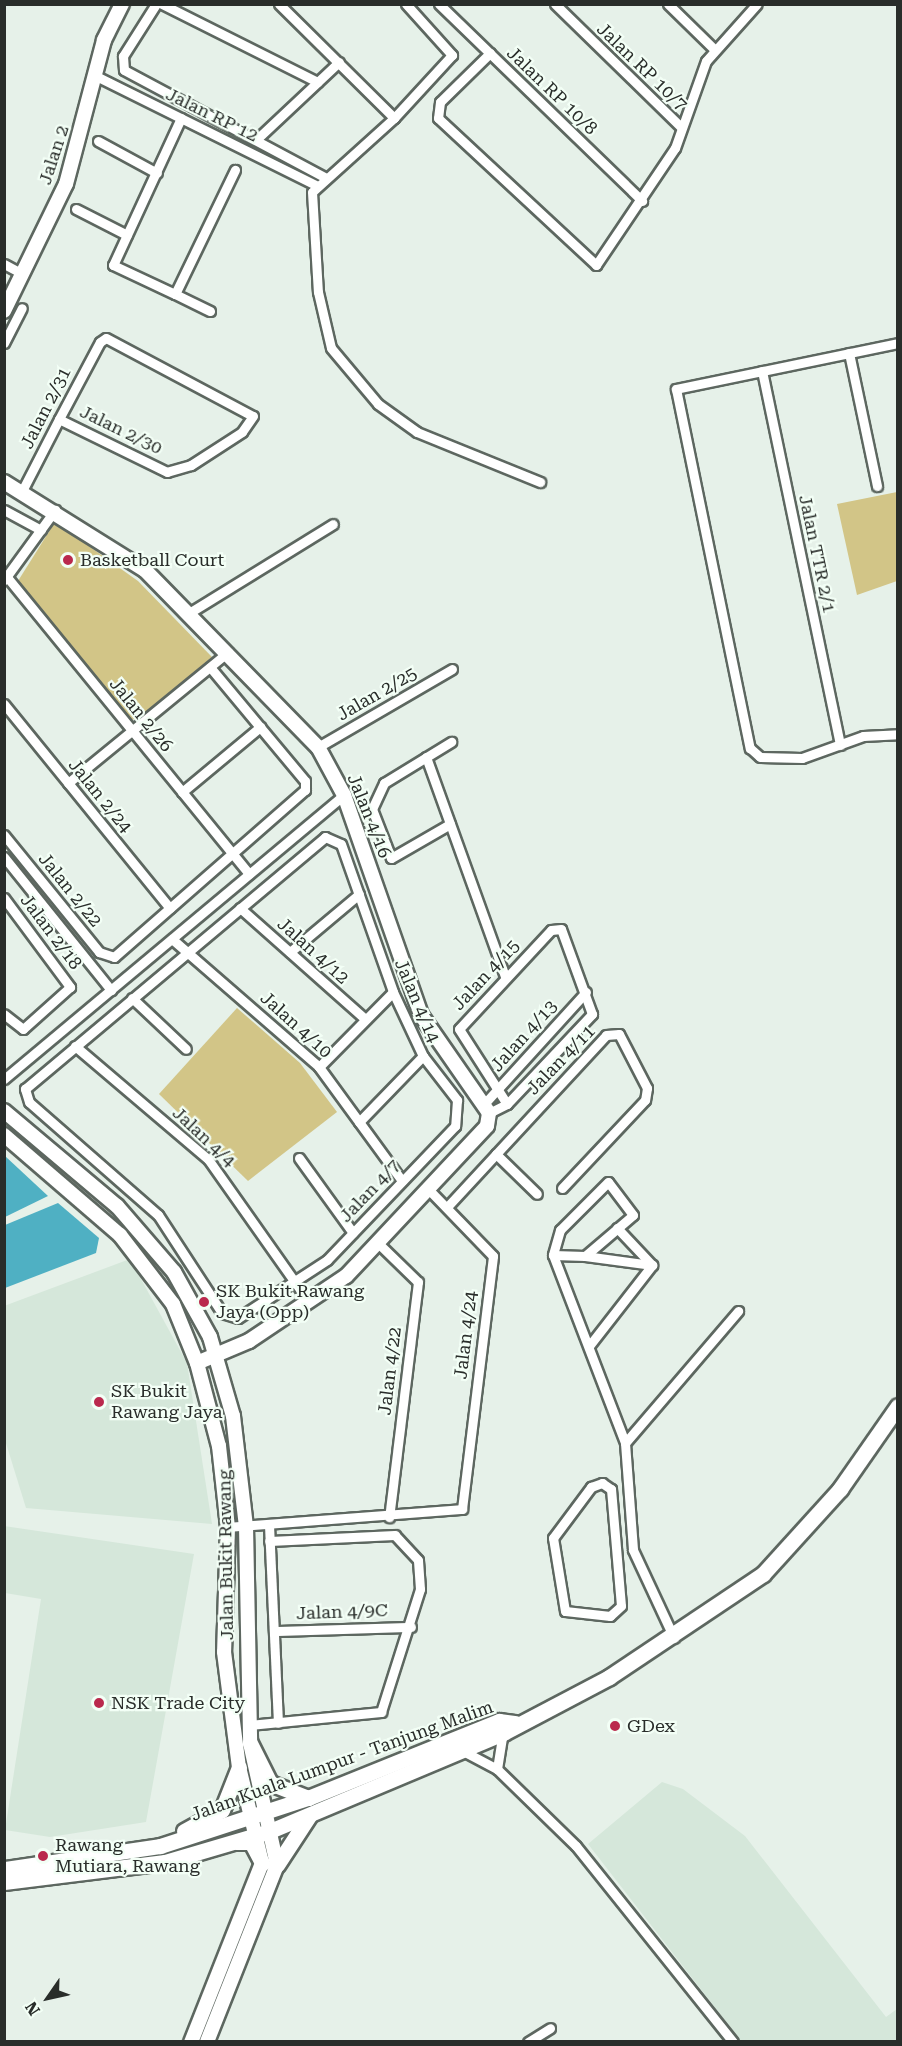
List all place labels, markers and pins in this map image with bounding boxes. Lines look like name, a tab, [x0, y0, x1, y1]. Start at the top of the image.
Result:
place label: Basketball Court	[80, 549, 224, 571]
marker: Basketball Court	[61, 553, 75, 567]
place label: SK Bukit Rawang Jaya (Opp)	[216, 1281, 364, 1324]
marker: SK Bukit Rawang Jaya (Opp)	[197, 1295, 211, 1309]
place label: SK Bukit Rawang Jaya	[111, 1381, 223, 1424]
marker: SK Bukit Rawang Jaya	[92, 1395, 106, 1409]
place label: NSK Trade City	[111, 1692, 245, 1714]
marker: NSK Trade City	[92, 1696, 106, 1710]
place label: GDex	[627, 1715, 675, 1737]
marker: GDex	[608, 1719, 622, 1733]
place label: Rawang Mutiara, Rawang	[55, 1835, 200, 1878]
marker: Rawang Mutiara, Rawang	[36, 1849, 50, 1863]

